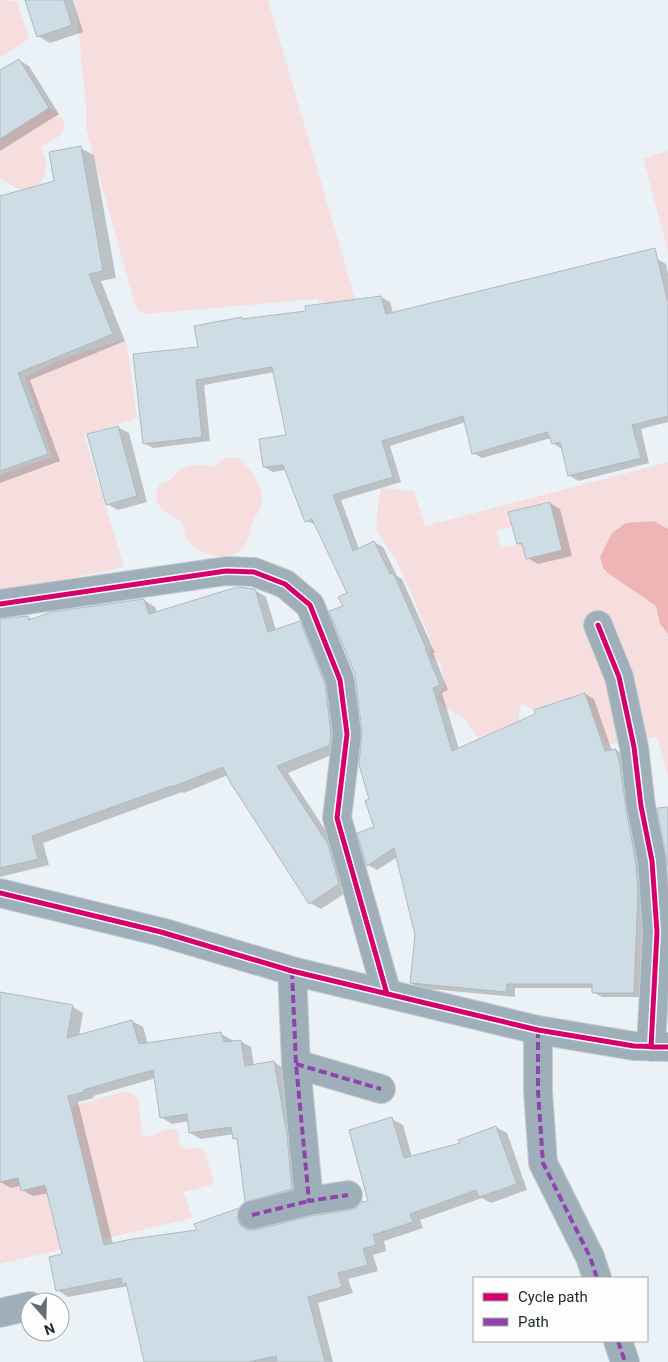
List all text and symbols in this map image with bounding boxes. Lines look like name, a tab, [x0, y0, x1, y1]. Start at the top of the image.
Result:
legend	[473, 1277, 648, 1342]
text: Cycle path	[518, 1288, 588, 1306]
north arrow	[20, 1292, 70, 1342]
text: Path	[518, 1313, 549, 1331]
text: N	[42, 1320, 57, 1338]

